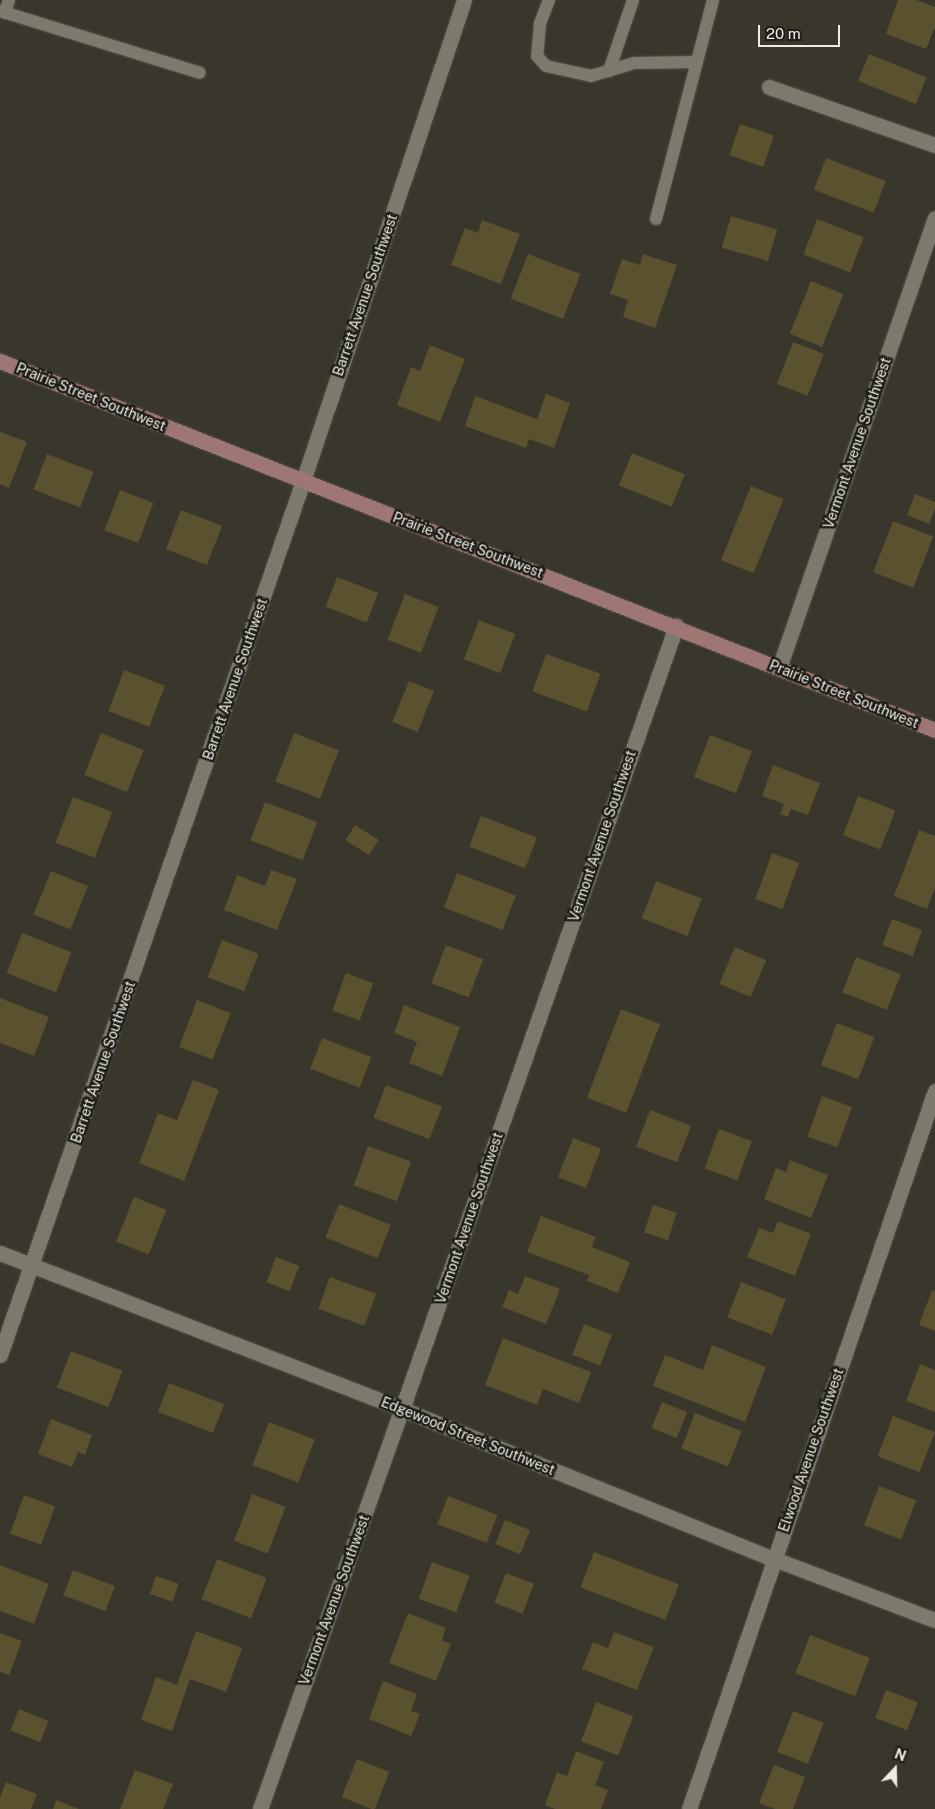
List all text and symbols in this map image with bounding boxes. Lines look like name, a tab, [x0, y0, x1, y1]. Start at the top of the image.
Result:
scale bar	[760, 15, 842, 47]
text: 20 m	[766, 25, 801, 42]
street label: Barrett Avenue Southwest	[329, 212, 401, 378]
street label: Vermont Avenue Southwest	[820, 355, 894, 531]
street label: Prairie Street Southwest	[14, 359, 168, 435]
street label: Prairie Street Southwest	[390, 509, 546, 581]
street label: Barrett Avenue Southwest	[199, 596, 271, 762]
street label: Prairie Street Southwest	[767, 656, 921, 732]
street label: Vermont Avenue Southwest	[565, 748, 639, 924]
street label: Barrett Avenue Southwest	[67, 979, 139, 1145]
street label: Vermont Avenue Southwest	[432, 1130, 506, 1306]
street label: Elwood Avenue Southwest	[775, 1366, 847, 1534]
street label: Edgewood Street Southwest	[379, 1393, 557, 1479]
street label: Vermont Avenue Southwest	[295, 1513, 373, 1687]
north arrow	[870, 1744, 920, 1794]
text: N	[892, 1746, 908, 1764]

